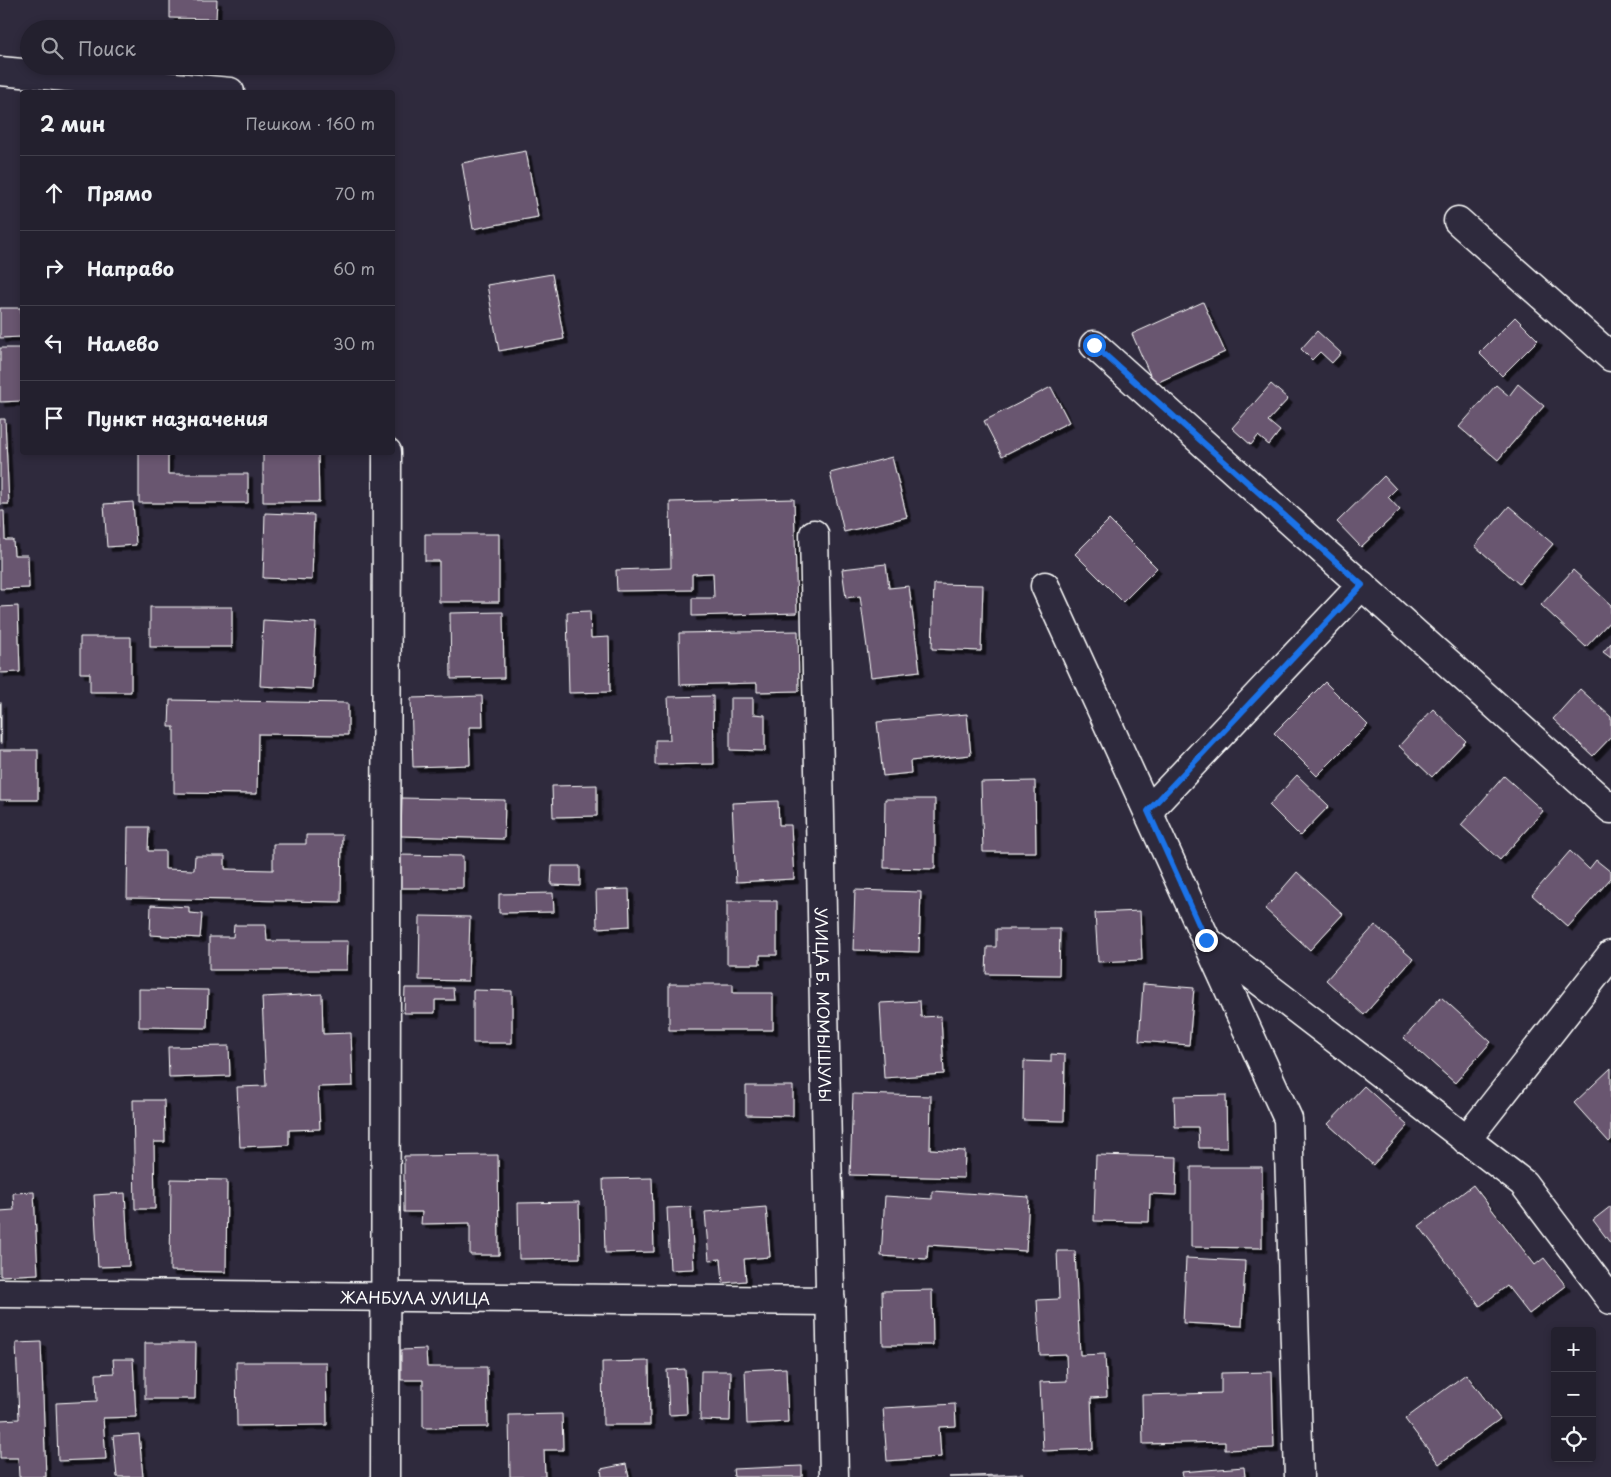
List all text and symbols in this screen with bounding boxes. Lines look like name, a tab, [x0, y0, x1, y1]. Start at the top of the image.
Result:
search box	[20, 20, 395, 75]
icon: search	[38, 34, 66, 62]
text: Поиск	[78, 34, 136, 62]
text: 2 мин	[40, 107, 105, 139]
text: Пешком · 160 m	[246, 111, 375, 135]
icon: ahead	[40, 179, 68, 207]
text: Прямо	[87, 179, 152, 207]
text: 70 m	[335, 181, 375, 205]
icon: right	[40, 254, 68, 282]
text: Направо	[87, 254, 174, 282]
text: 60 m	[333, 256, 375, 280]
icon: left	[40, 329, 68, 357]
text: Налево	[87, 329, 159, 357]
text: 30 m	[333, 331, 375, 355]
route start	[1083, 334, 1106, 357]
icon: arrive	[40, 404, 68, 432]
text: Пункт назначения	[87, 404, 268, 432]
street label: УЛИЦА Б. МОМЫШУЛЫ	[810, 907, 838, 1103]
route end	[1195, 929, 1218, 952]
street label: ЖАНБУЛА УЛИЦА	[340, 1284, 490, 1310]
map controls	[1551, 1327, 1596, 1462]
button: +	[1551, 1327, 1596, 1372]
button: −	[1551, 1372, 1596, 1417]
button: locate	[1551, 1417, 1596, 1462]

